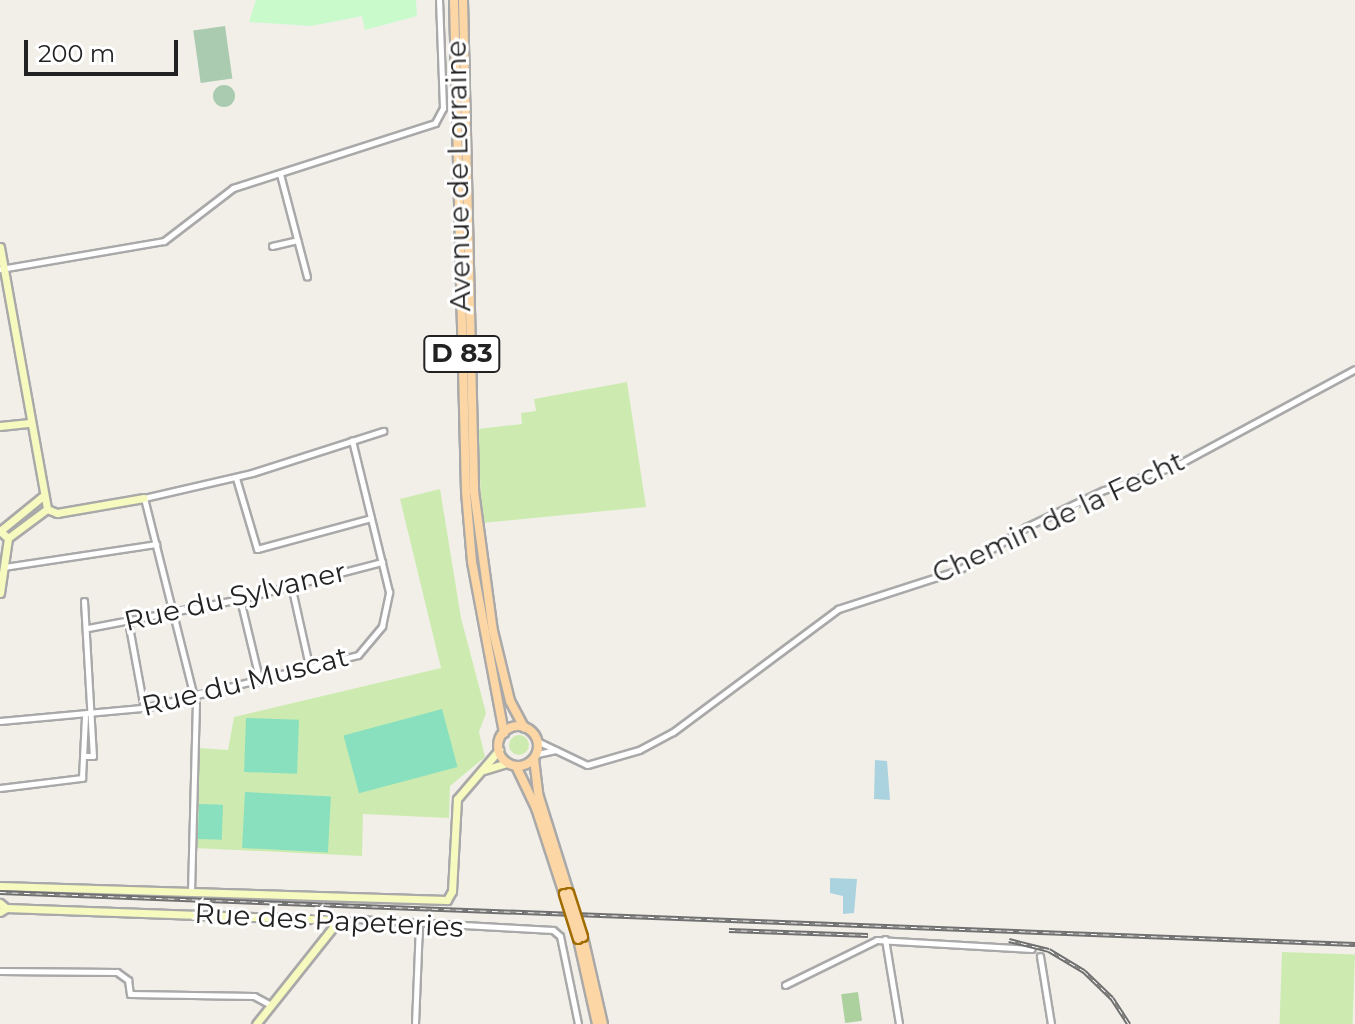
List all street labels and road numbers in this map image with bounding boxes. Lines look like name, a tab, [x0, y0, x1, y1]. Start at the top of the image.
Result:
street label: Avenue de Lorraine	[439, 40, 477, 312]
road number: D 83	[422, 332, 502, 376]
street label: Chemin de la Fecht	[927, 444, 1189, 590]
street label: Rue du Sylvaner	[121, 554, 349, 638]
street label: Rue du Muscat	[138, 639, 352, 723]
street label: Rue des Papeteries	[194, 896, 464, 944]

